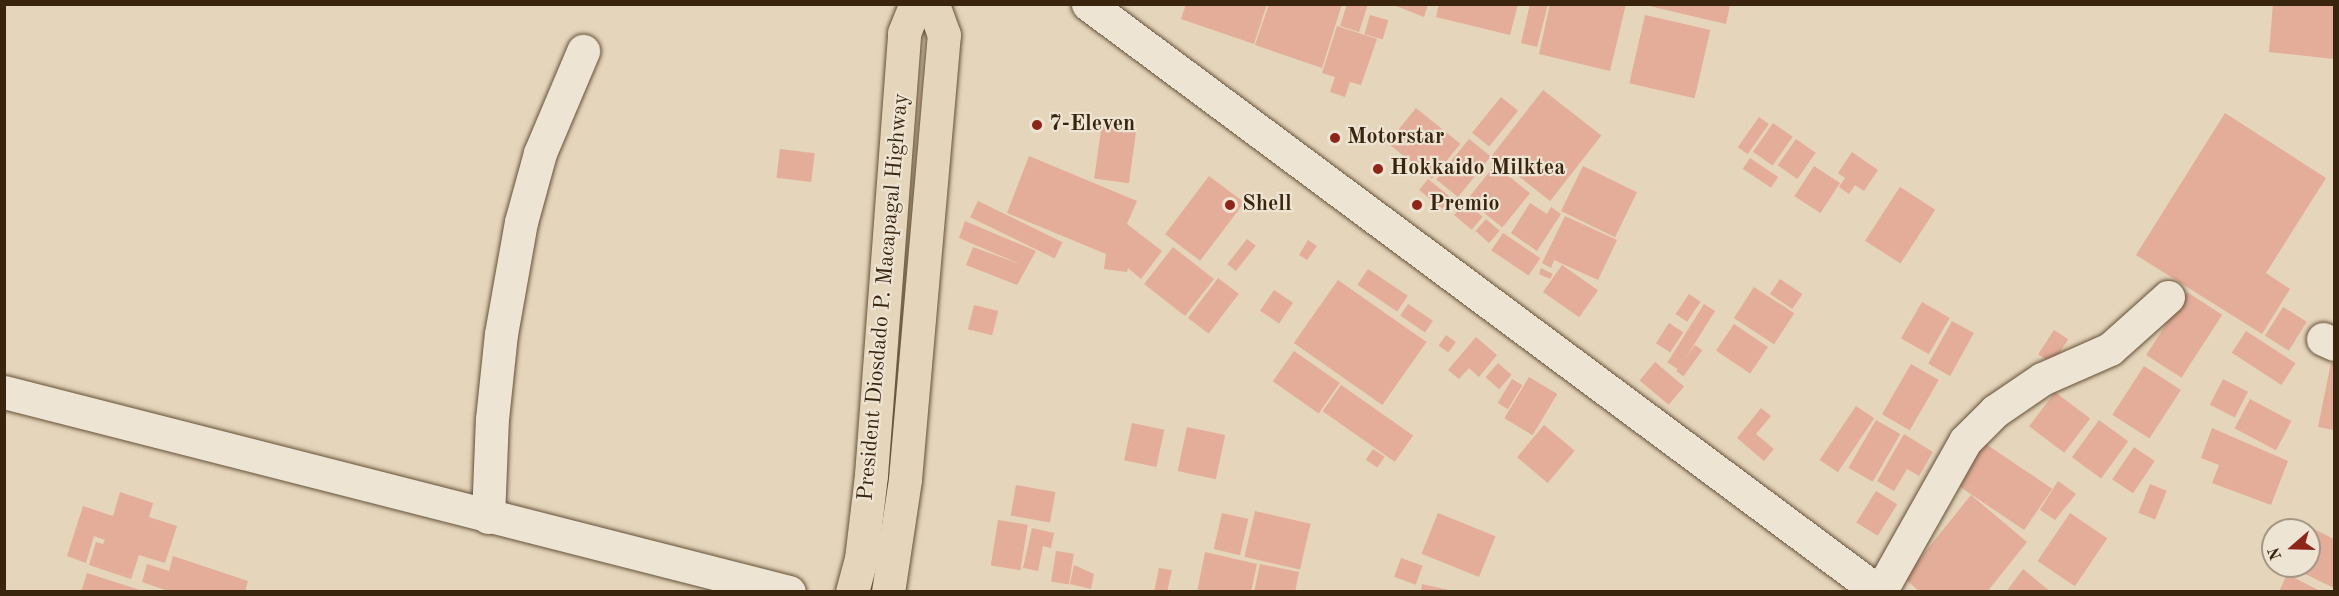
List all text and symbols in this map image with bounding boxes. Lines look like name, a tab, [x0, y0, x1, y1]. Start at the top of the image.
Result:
street label: President Diosdado P. Macapagal Highway	[853, 92, 915, 502]
place label: 7-Eleven	[1049, 112, 1135, 138]
marker: 7-Eleven	[1030, 118, 1044, 132]
place label: Motorstar	[1347, 125, 1445, 151]
marker: Motorstar	[1328, 131, 1342, 145]
place label: Hokkaido Milktea	[1390, 156, 1565, 182]
marker: Hokkaido Milktea	[1371, 162, 1385, 176]
place label: Shell	[1242, 192, 1292, 218]
place label: Premio	[1429, 192, 1500, 218]
marker: Shell	[1223, 198, 1237, 212]
marker: Premio	[1410, 198, 1424, 212]
north arrow	[2261, 518, 2321, 578]
text: N	[2266, 545, 2286, 562]

